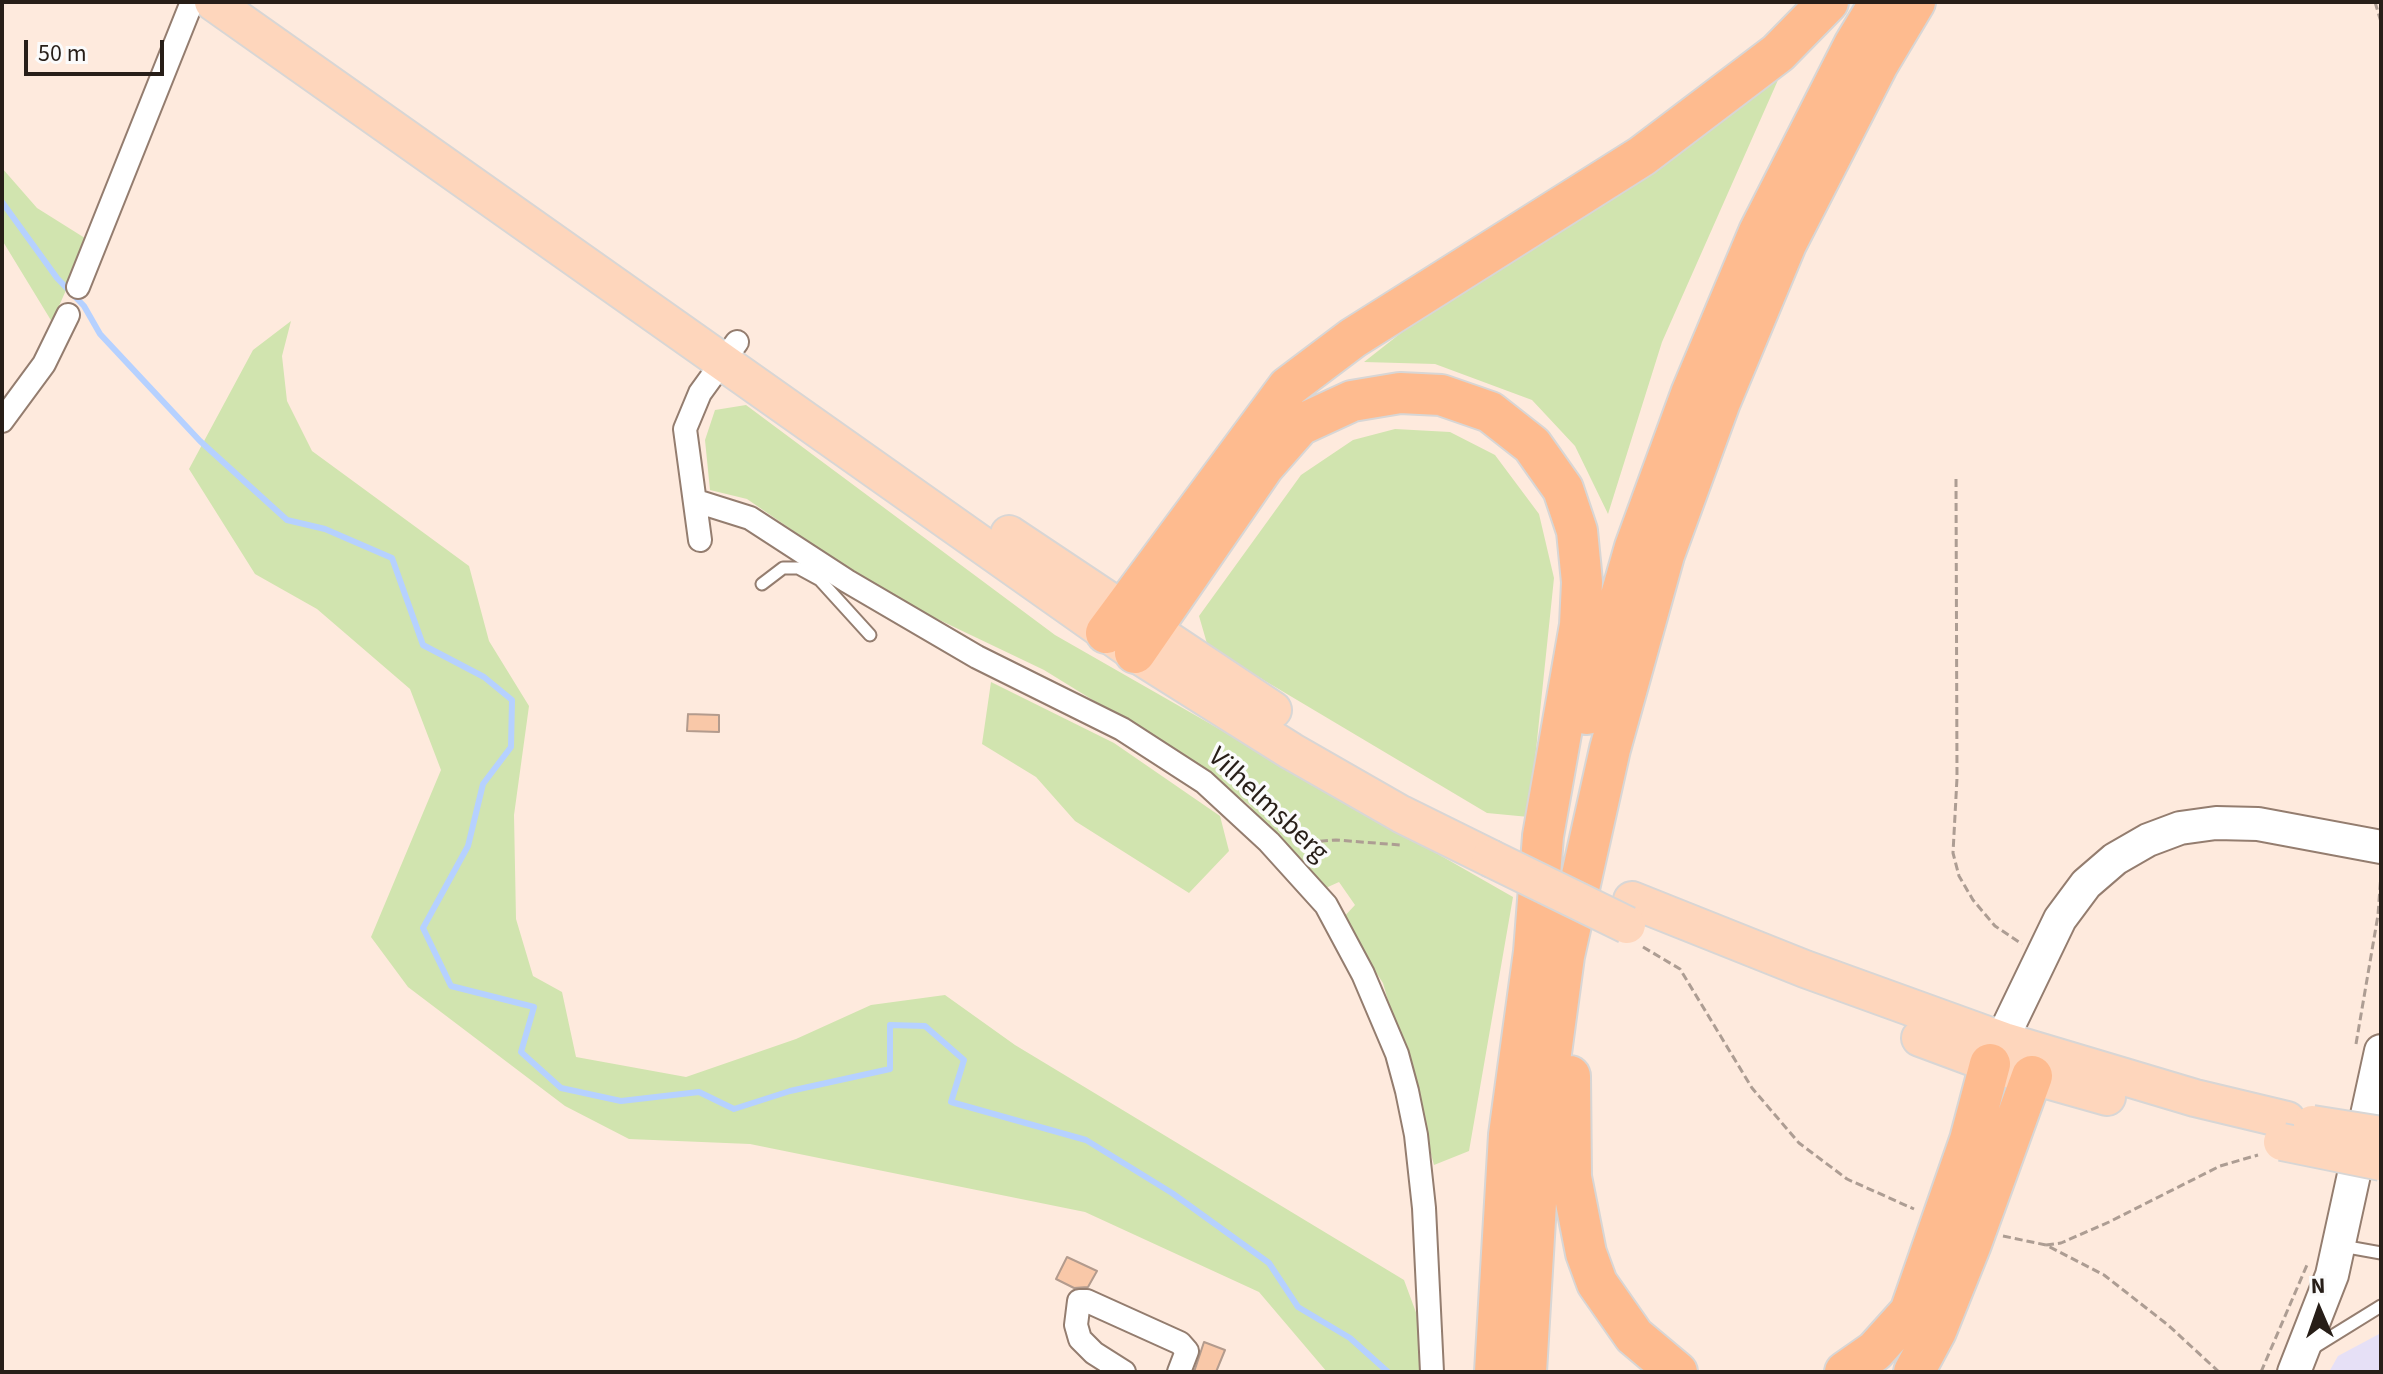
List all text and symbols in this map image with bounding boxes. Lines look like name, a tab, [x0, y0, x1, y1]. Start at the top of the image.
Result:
scale bar	[28, 24, 168, 74]
text: 50 m	[38, 36, 87, 71]
street label: Vilhelmsberg	[1200, 742, 1334, 870]
north arrow	[2279, 1270, 2359, 1350]
text: N	[2310, 1270, 2326, 1302]

